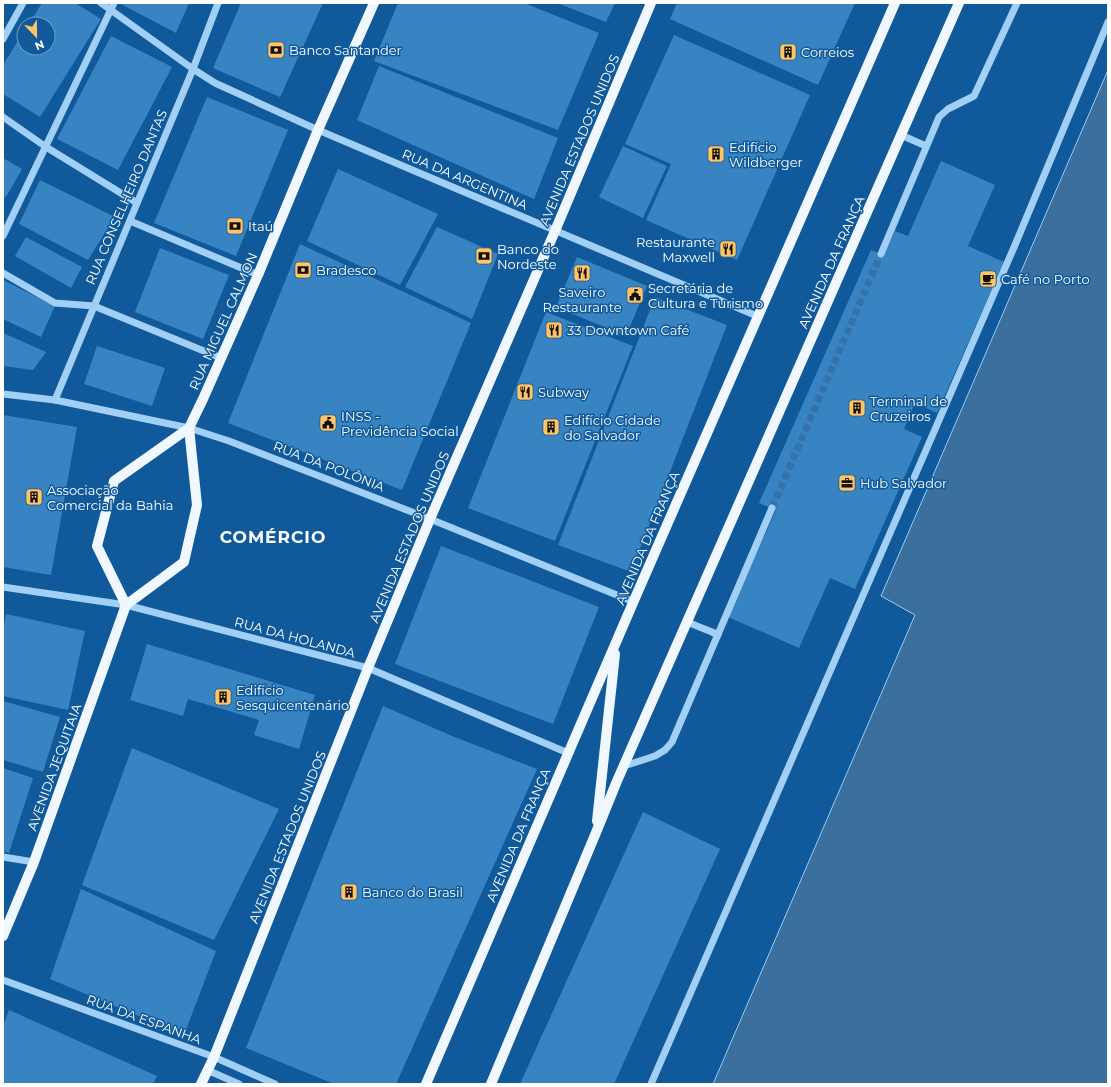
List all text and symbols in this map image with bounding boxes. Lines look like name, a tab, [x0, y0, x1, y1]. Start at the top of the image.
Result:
north arrow	[16, 16, 56, 56]
text: N	[33, 37, 46, 53]
bank icon: Banco Santander	[266, 40, 286, 60]
place label: Banco Santander	[289, 42, 402, 58]
building icon: Correios	[778, 42, 798, 62]
place label: Correios	[801, 44, 854, 60]
street label: AVENIDA ESTADOS UNIDOS	[536, 52, 622, 228]
street label: RUA CONSELHEIRO DANTAS	[82, 107, 170, 287]
place label: Edifício Wildberger	[729, 139, 803, 170]
building icon: Edifício Wildberger	[706, 144, 726, 164]
street label: RUA DA ARGENTINA	[400, 145, 531, 213]
street label: AVENIDA DA FRANÇA	[795, 193, 868, 331]
bank icon: Itaú	[225, 216, 245, 236]
place label: Itaú	[248, 218, 273, 234]
place label: Restaurante Maxwell	[636, 234, 715, 265]
restaurant icon: Restaurante Maxwell	[718, 239, 738, 259]
place label: Banco do Nordeste	[497, 241, 559, 272]
bank icon: Banco do Nordeste	[474, 246, 494, 266]
street label: RUA MIGUEL CALMON	[185, 250, 261, 392]
bank icon: Bradesco	[293, 260, 313, 280]
place label: Bradesco	[316, 262, 377, 278]
restaurant icon: Saveiro Restaurante	[572, 263, 592, 283]
cafe icon: Café no Porto	[978, 269, 998, 289]
place label: Café no Porto	[1001, 271, 1090, 287]
place label: Secretária de Cultura e Turismo	[648, 280, 763, 311]
place label: Saveiro Restaurante	[542, 284, 622, 315]
public building icon: Secretária de Cultura e Turismo	[625, 285, 645, 305]
restaurant icon: 33 Downtown Café	[544, 320, 564, 340]
place label: 33 Downtown Café	[567, 322, 690, 338]
restaurant icon: Subway	[515, 382, 535, 402]
place label: Subway	[538, 384, 590, 400]
place label: Terminal de Cruzeiros	[870, 393, 947, 424]
building icon: Terminal de Cruzeiros	[847, 398, 867, 418]
place label: INSS - Previdência Social	[341, 408, 459, 439]
place label: Edifício Cidade do Salvador	[564, 412, 661, 443]
public building icon: INSS - Previdência Social	[318, 413, 338, 433]
building icon: Edifício Cidade do Salvador	[541, 417, 561, 437]
street label: RUA DA POLÔNIA	[271, 437, 388, 495]
street label: AVENIDA ESTADOS UNIDOS	[366, 449, 452, 625]
street label: AVENIDA DA FRANÇA	[612, 468, 683, 607]
office icon: Hub Salvador	[837, 473, 857, 493]
place label: Hub Salvador	[860, 475, 947, 491]
place label: Associação Comercial da Bahia	[47, 482, 173, 513]
building icon: Associação Comercial da Bahia	[24, 487, 44, 507]
district label: COMÉRCIO	[220, 527, 326, 547]
street label: RUA DA HOLANDA	[233, 613, 358, 661]
place label: Edifício Sesquicentenário	[236, 682, 349, 713]
building icon: Edifício Sesquicentenário	[213, 687, 233, 707]
street label: AVENIDA JEQUITAIA	[24, 701, 85, 833]
street label: AVENIDA ESTADOS UNIDOS	[245, 748, 329, 926]
street label: AVENIDA DA FRANÇA	[483, 765, 554, 904]
building icon: Banco do Brasil	[339, 882, 359, 902]
place label: Banco do Brasil	[362, 884, 463, 900]
street label: RUA DA ESPANHA	[85, 991, 204, 1047]

